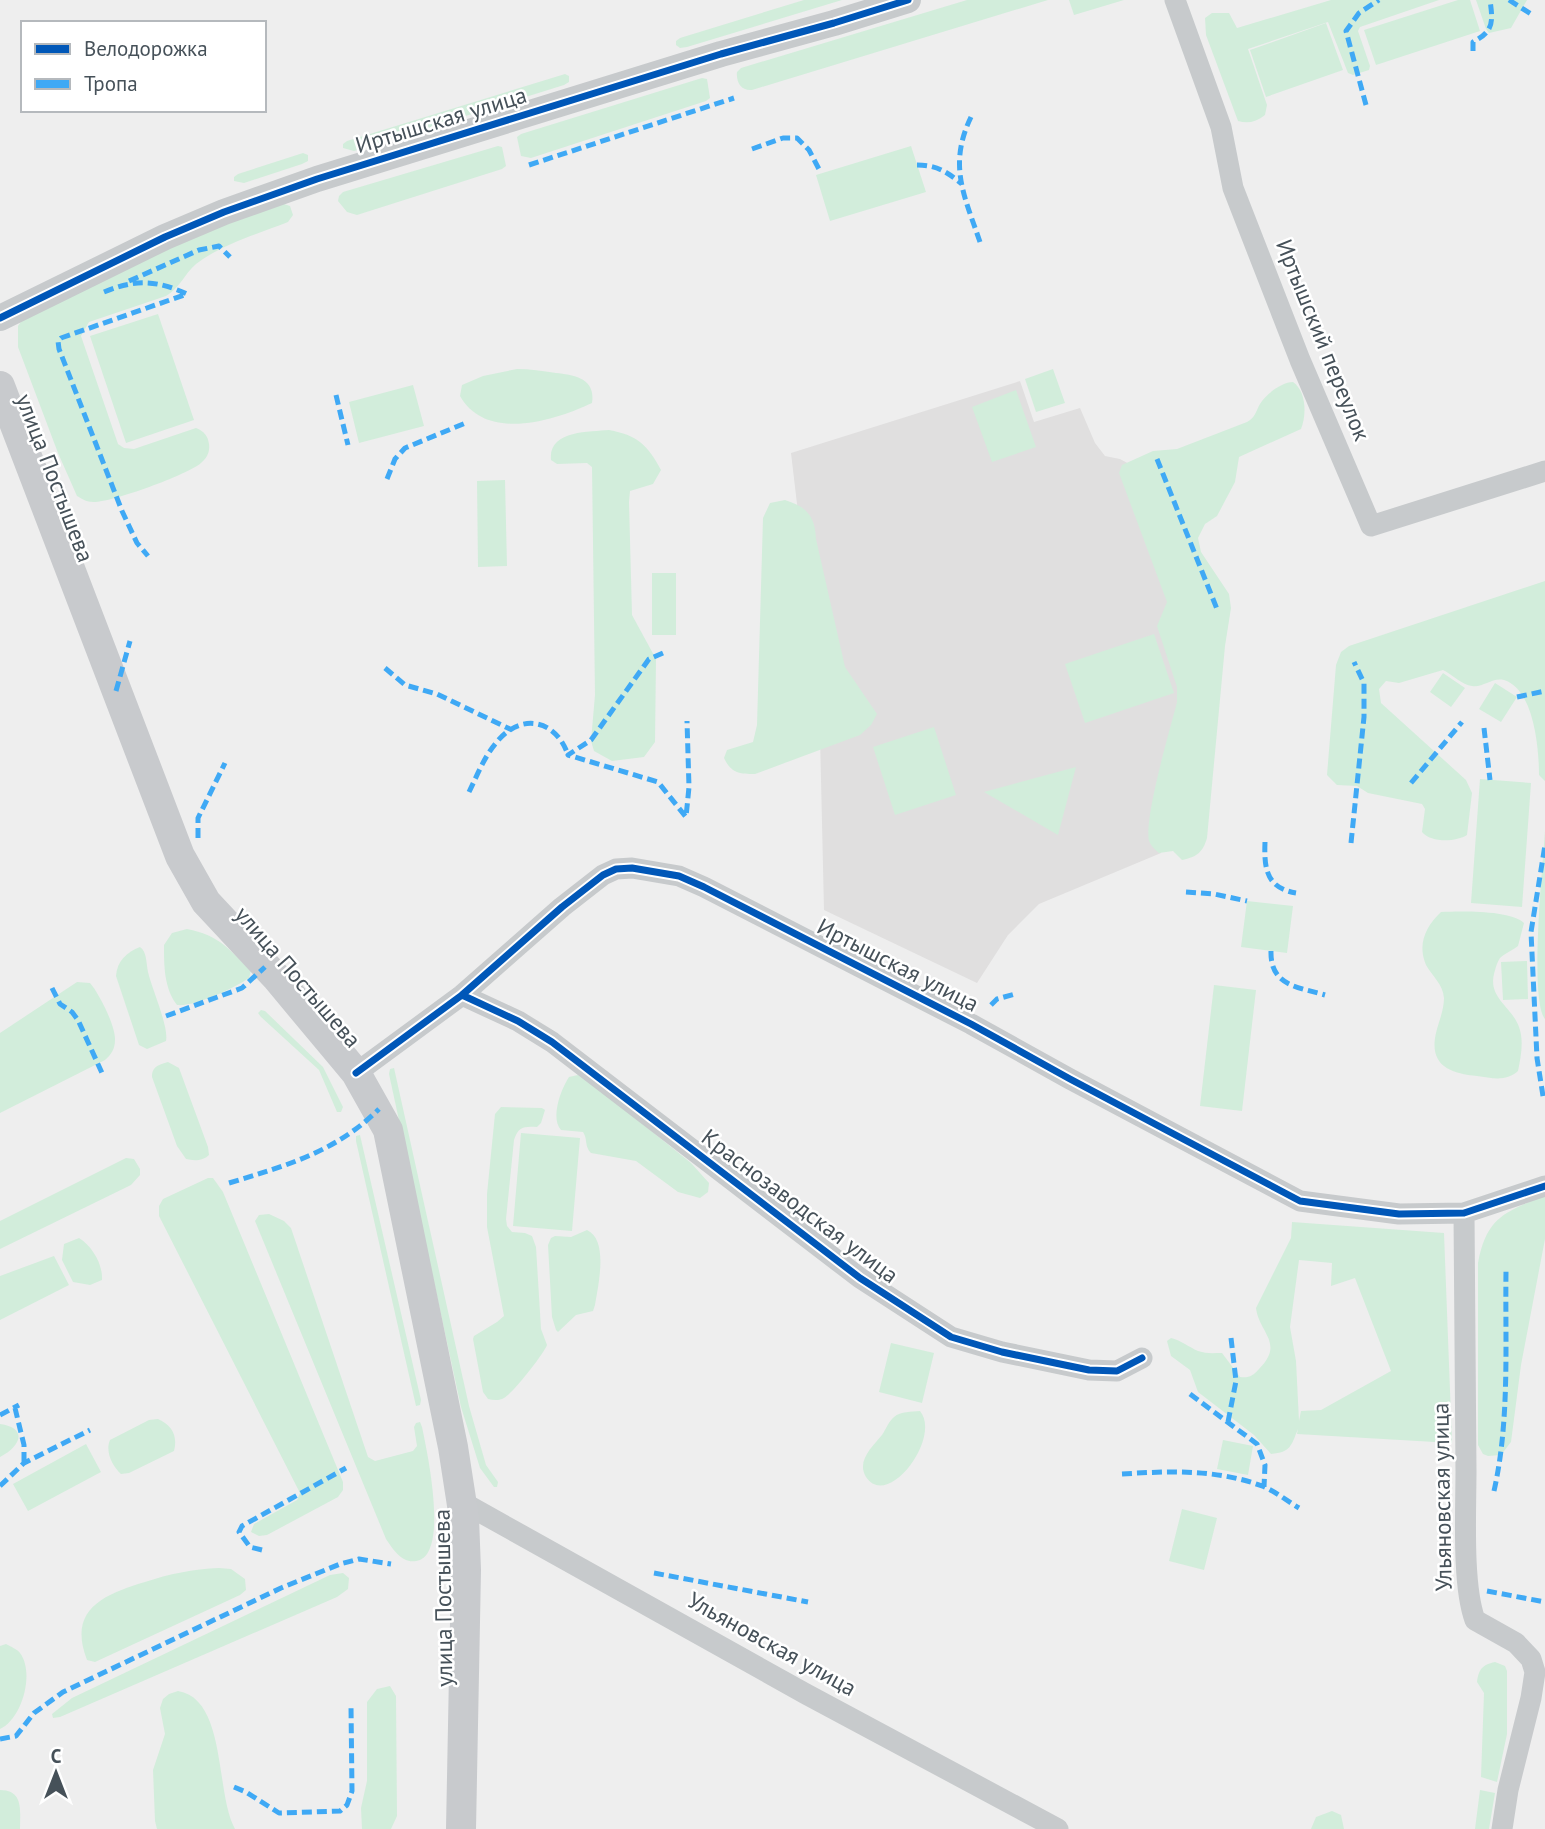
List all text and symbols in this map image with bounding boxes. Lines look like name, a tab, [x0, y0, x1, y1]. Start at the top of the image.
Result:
legend	[21, 21, 266, 112]
text: Велодорожка	[84, 35, 208, 62]
text: Тропа	[84, 70, 138, 97]
street label: Иртышская улица	[352, 80, 530, 159]
street label: Иртышский переулок	[1270, 235, 1377, 445]
street label: улица Постышева	[10, 390, 101, 566]
street label: улица Постышева	[229, 900, 368, 1053]
street label: Иртышская улица	[813, 911, 984, 1018]
street label: Краснозаводская улица	[696, 1122, 904, 1289]
street label: Ульяновская улица	[1425, 1403, 1458, 1591]
street label: улица Постышева	[426, 1509, 459, 1687]
street label: Ульяновская улица	[683, 1585, 862, 1702]
north arrow	[21, 1738, 91, 1808]
text: С	[51, 1744, 62, 1768]

